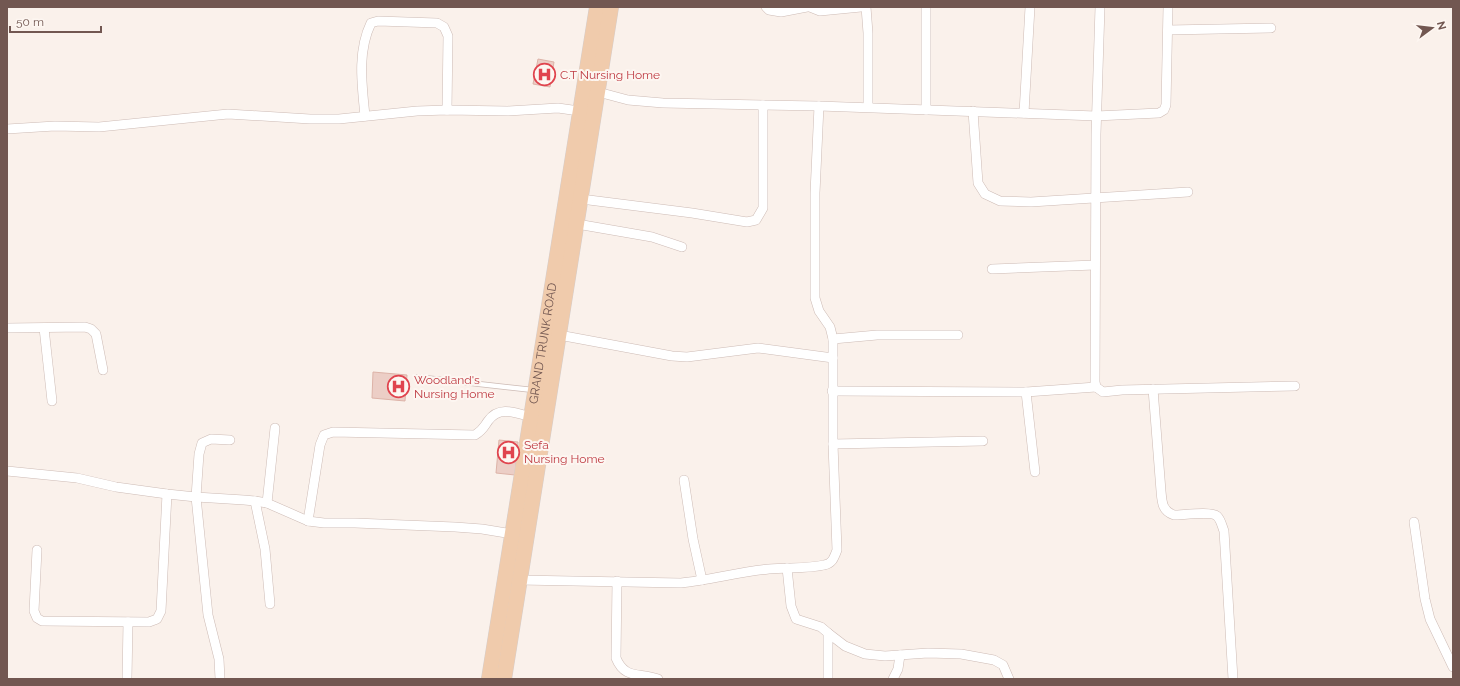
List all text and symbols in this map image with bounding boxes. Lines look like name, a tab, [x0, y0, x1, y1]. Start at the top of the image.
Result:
scale bar	[10, 8, 101, 34]
north arrow	[1412, 8, 1452, 48]
text: 50 m	[16, 15, 44, 29]
text: N	[1434, 20, 1449, 31]
hospital icon: C.T Nursing Home	[532, 62, 558, 88]
place label: C.T Nursing Home	[560, 68, 660, 82]
street label: GRAND TRUNK ROAD	[526, 281, 560, 405]
place label: Woodland's Nursing Home	[414, 373, 494, 401]
hospital icon: Woodland's Nursing Home	[386, 374, 412, 400]
place label: Sefa Nursing Home	[524, 438, 604, 466]
hospital icon: Sefa Nursing Home	[495, 439, 521, 465]

